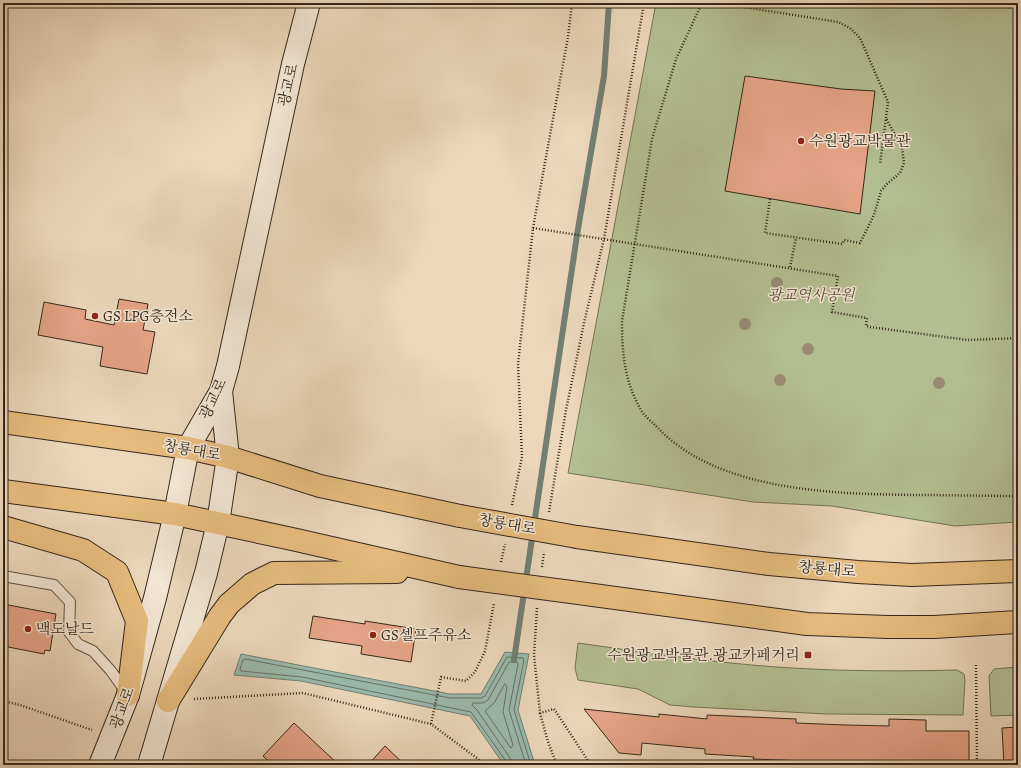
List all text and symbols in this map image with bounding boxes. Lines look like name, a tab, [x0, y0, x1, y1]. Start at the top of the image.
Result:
street label: 광교로	[273, 61, 303, 108]
place label: 수원광교박물관	[809, 131, 911, 151]
marker: 수원광교박물관	[796, 136, 806, 146]
park label: 광교역사공원	[768, 285, 856, 305]
place label: GS LPG충전소	[103, 306, 193, 326]
marker: GS LPG충전소	[90, 311, 100, 321]
street label: 광교로	[195, 375, 231, 423]
street label: 창룡대로	[162, 435, 223, 465]
street label: 창룡대로	[477, 509, 538, 539]
street label: 창룡대로	[797, 557, 857, 582]
place label: 맥도날드	[36, 619, 94, 639]
marker: 맥도날드	[23, 624, 33, 634]
place label: GS셀프주유소	[381, 625, 472, 645]
marker: GS셀프주유소	[368, 630, 378, 640]
place label: 수원광교박물관.광교카페거리	[607, 645, 800, 665]
marker: 수원광교박물관.광교카페거리	[803, 650, 813, 660]
street label: 광교로	[105, 684, 139, 732]

